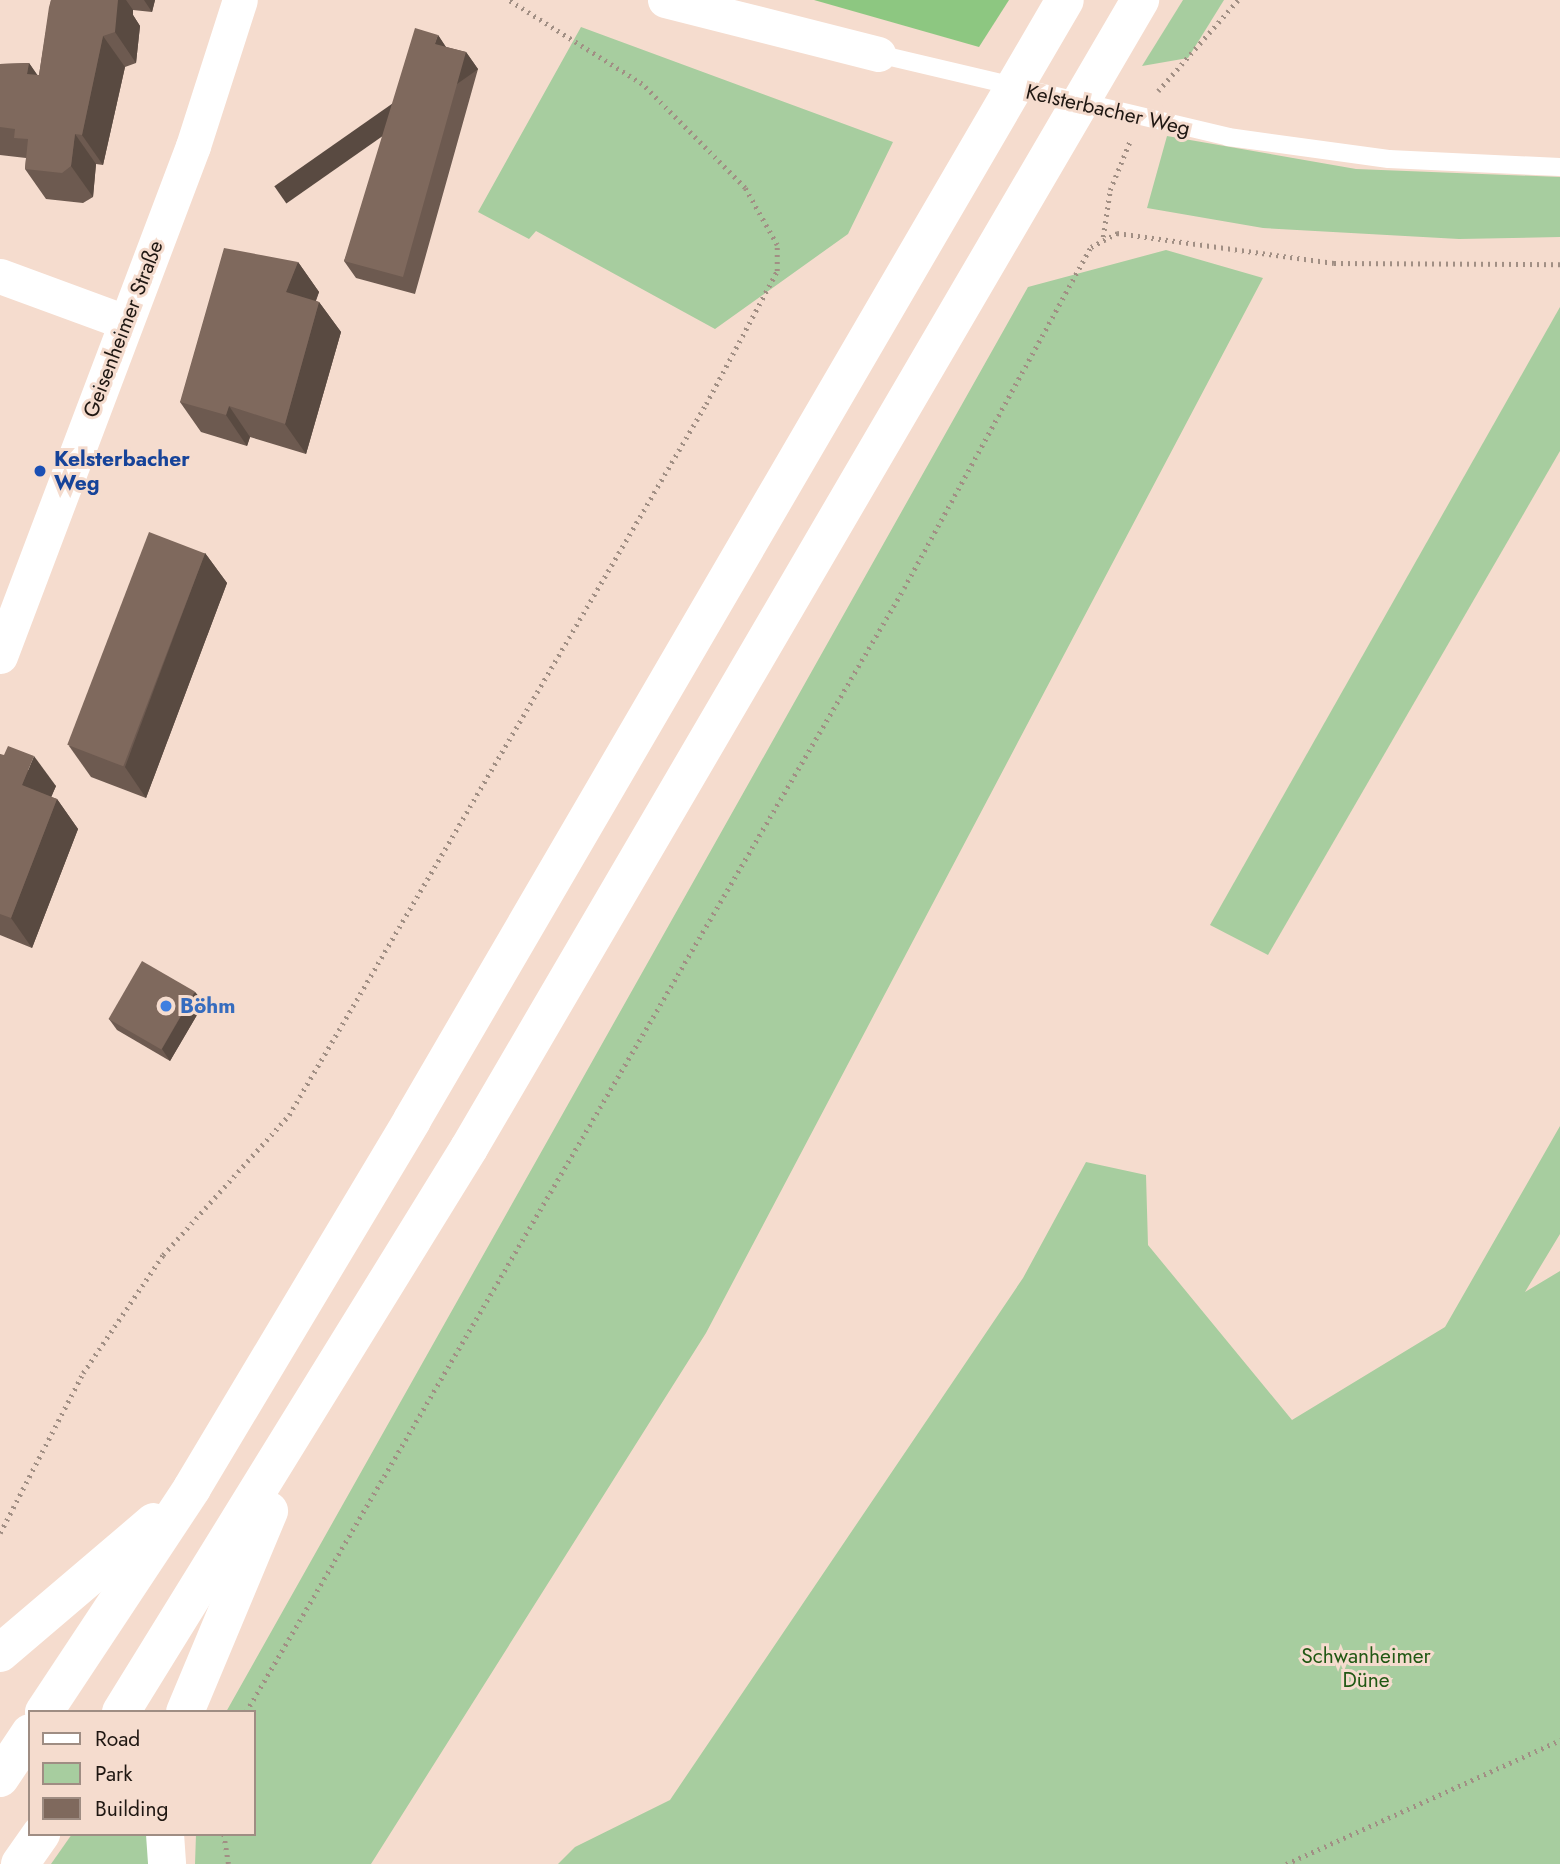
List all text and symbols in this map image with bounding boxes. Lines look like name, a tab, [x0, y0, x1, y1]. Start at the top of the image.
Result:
street label: Kelsterbacher Weg	[1023, 79, 1193, 141]
street label: Geisenheimer Straße	[78, 237, 168, 421]
place label: Kelsterbacher Weg	[54, 446, 190, 496]
marker: Kelsterbacher Weg	[32, 463, 48, 479]
place label: Böhm	[180, 993, 236, 1019]
marker: Böhm	[158, 998, 174, 1014]
park label: Schwanheimer Düne	[1301, 1643, 1431, 1693]
legend	[28, 1710, 256, 1836]
text: Road	[95, 1724, 140, 1754]
text: Park	[95, 1759, 132, 1789]
text: Building	[95, 1794, 168, 1824]

